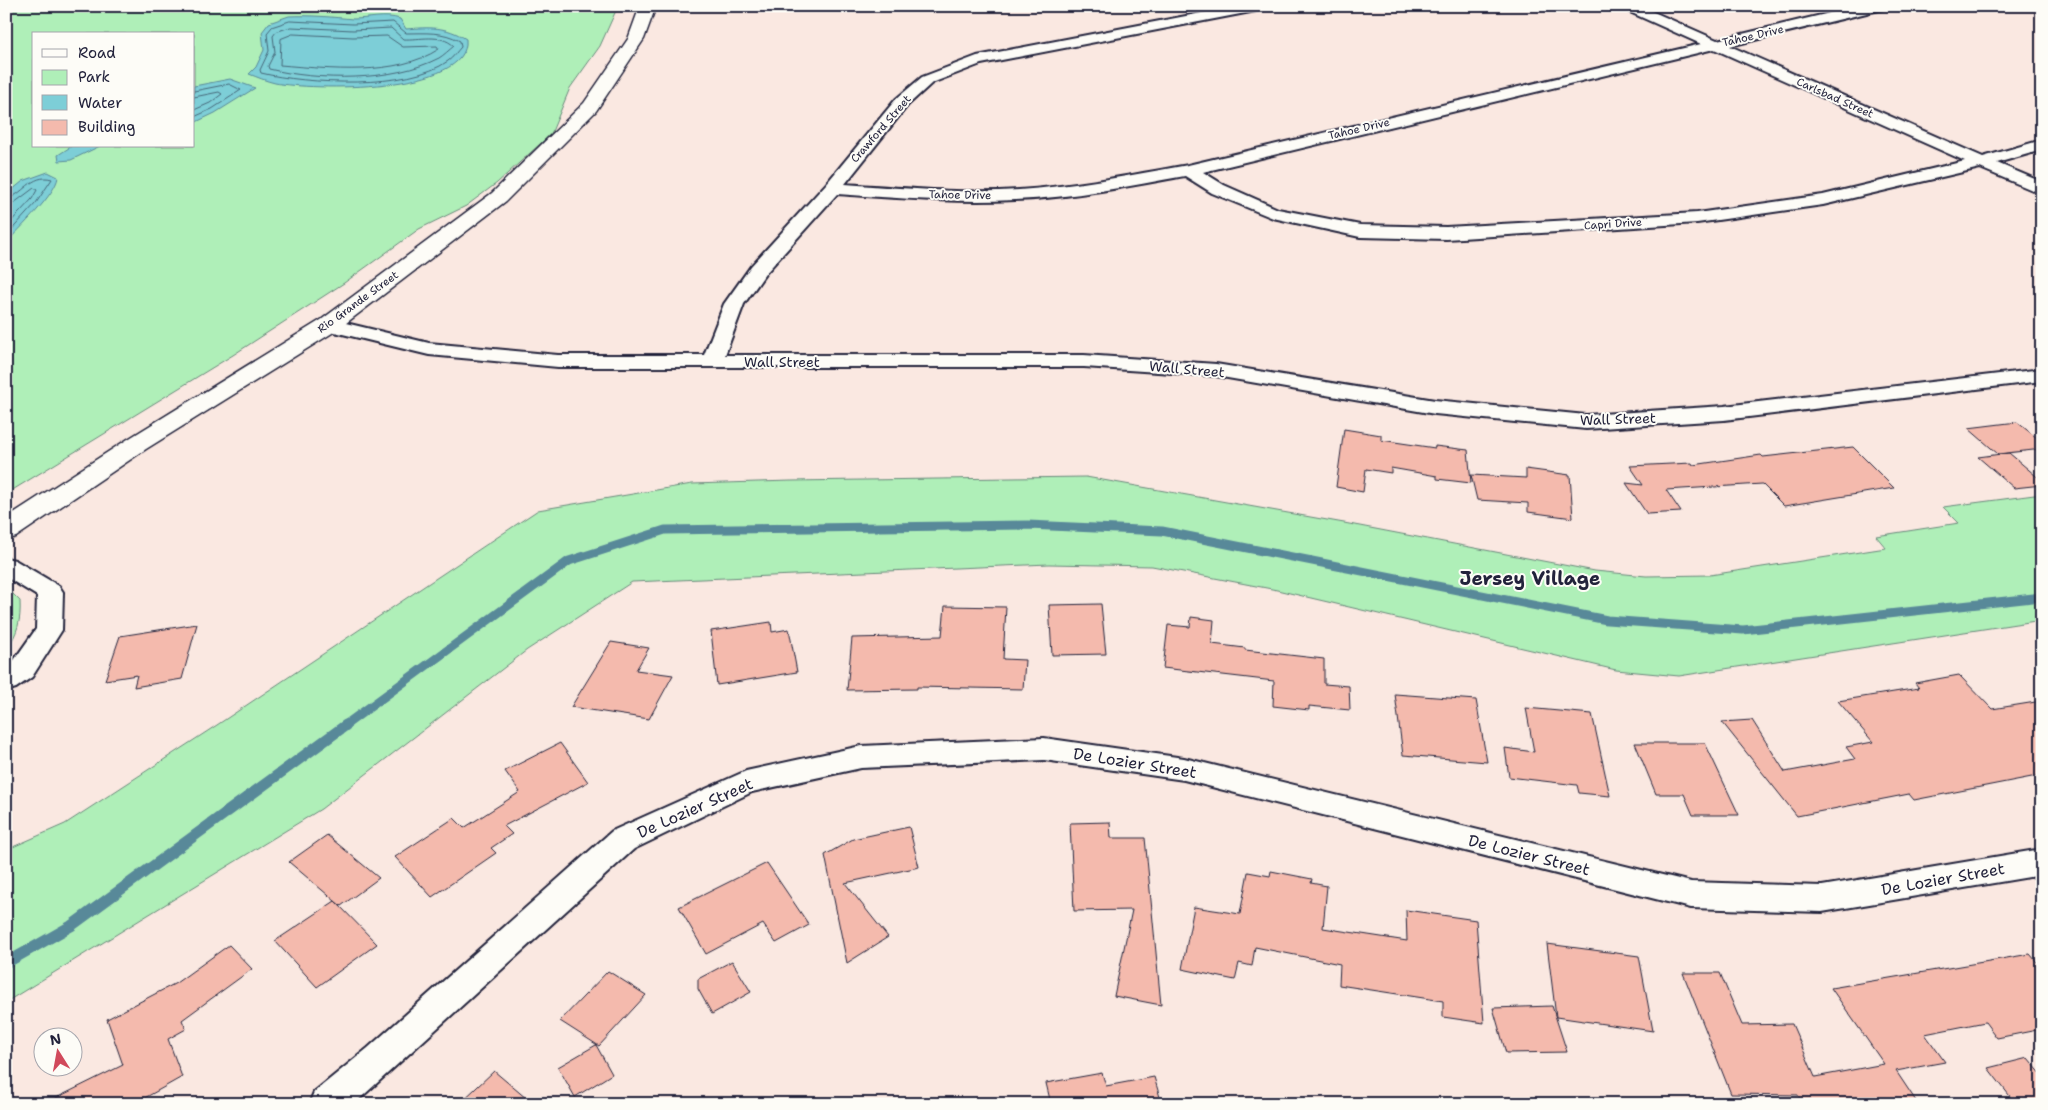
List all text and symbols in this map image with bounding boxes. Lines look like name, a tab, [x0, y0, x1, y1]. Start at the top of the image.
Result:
street label: Tahoe Drive	[1721, 22, 1785, 50]
legend	[32, 32, 195, 148]
text: Road	[78, 43, 116, 63]
text: Park	[78, 67, 110, 87]
street label: Carlsbad Street	[1794, 74, 1876, 122]
street label: Crawford Street	[847, 92, 915, 166]
text: Water	[78, 93, 122, 113]
street label: Tahoe Drive	[1327, 115, 1391, 143]
text: Building	[78, 117, 135, 137]
street label: Tahoe Drive	[929, 187, 991, 203]
street label: Capri Drive	[1583, 214, 1643, 234]
street label: Rio Grande Street	[315, 267, 402, 336]
street label: Wall Street	[744, 353, 820, 371]
street label: Wall Street	[1148, 357, 1226, 381]
street label: Wall Street	[1580, 409, 1656, 429]
district label: Jersey Village	[1459, 566, 1601, 591]
street label: De Lozier Street	[1072, 743, 1198, 783]
street label: De Lozier Street	[634, 773, 756, 843]
street label: De Lozier Street	[1466, 830, 1592, 880]
street label: De Lozier Street	[1880, 858, 2006, 900]
north arrow	[32, 1028, 82, 1078]
text: N	[48, 1029, 63, 1049]

